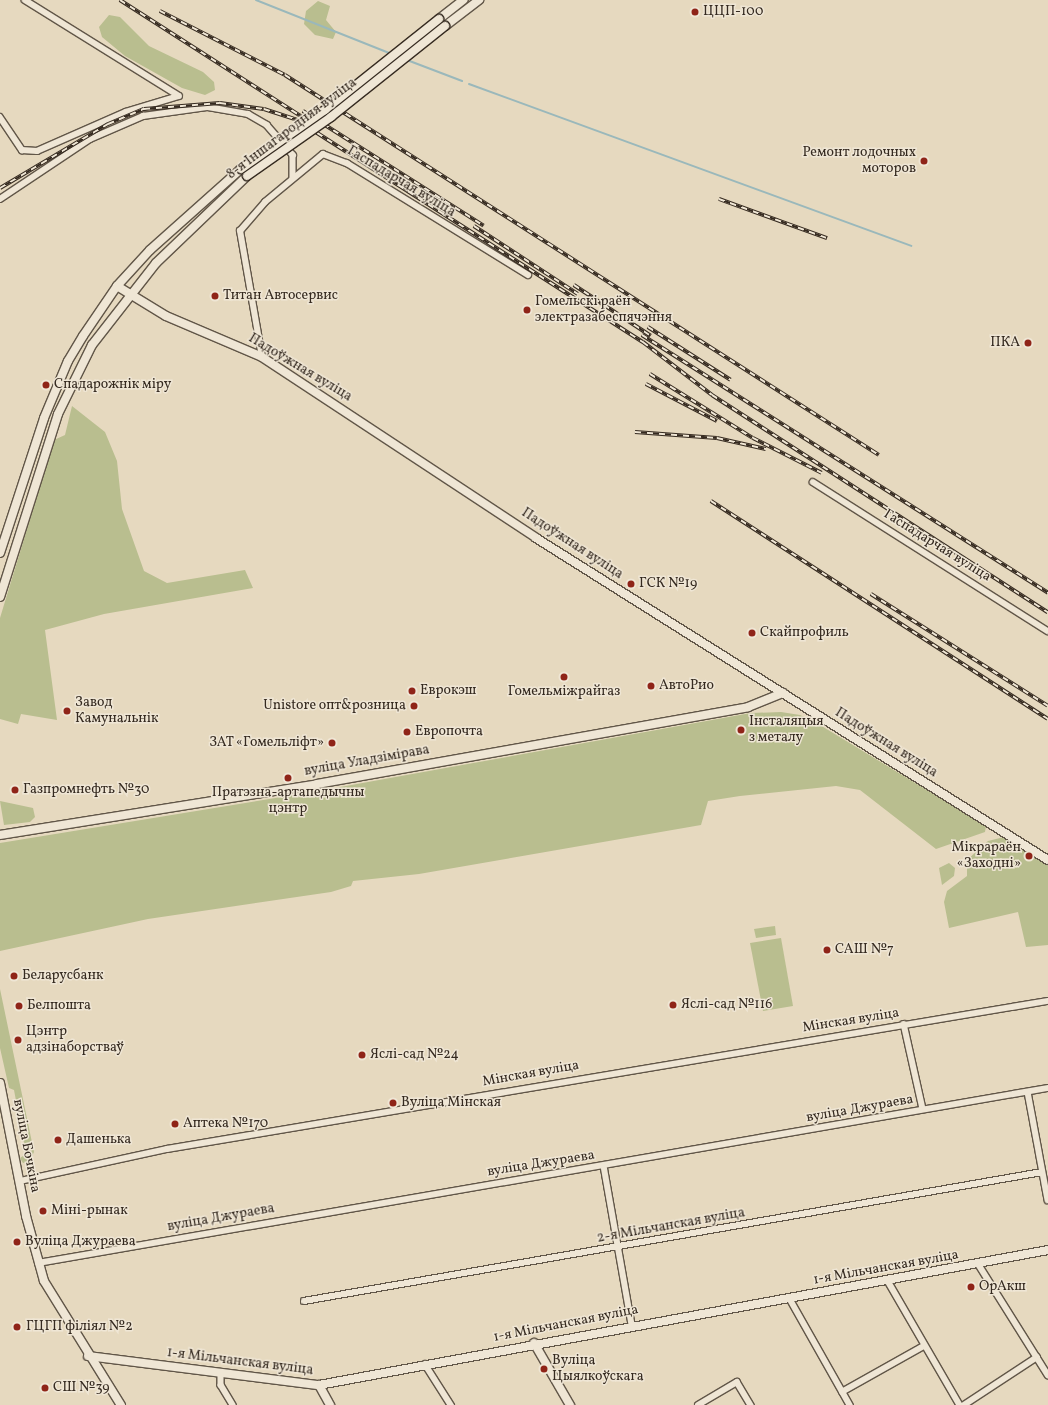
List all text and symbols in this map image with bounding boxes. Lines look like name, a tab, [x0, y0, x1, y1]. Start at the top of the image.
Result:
place label: ЦЦП-100	[703, 4, 763, 20]
marker: ЦЦП-100	[690, 7, 700, 17]
street label: 8-я Іншагародняя вуліца	[224, 75, 360, 183]
street label: Гаспадарчая вуліца	[344, 143, 458, 221]
place label: Ремонт лодочных моторов	[803, 145, 916, 178]
marker: Ремонт лодочных моторов	[919, 156, 929, 166]
place label: Титан Автосервис	[223, 288, 338, 304]
marker: Титан Автосервис	[210, 291, 220, 301]
place label: Гомельскі раён электразабеспячэння	[535, 294, 672, 326]
marker: Гомельскі раён электразабеспячэння	[522, 305, 532, 315]
street label: Падоўжная вуліца	[245, 330, 355, 406]
place label: ПКА	[990, 335, 1020, 351]
marker: ПКА	[1023, 338, 1033, 348]
place label: Спадарожнік міру	[54, 377, 171, 393]
marker: Спадарожнік міру	[41, 380, 51, 390]
street label: Падоўжная вуліца	[518, 505, 626, 583]
street label: Гаспадарчая вуліца	[880, 506, 994, 586]
place label: ГСК №19	[639, 576, 697, 592]
marker: ГСК №19	[626, 579, 636, 589]
place label: Скайпрофиль	[760, 625, 849, 641]
marker: Скайпрофиль	[747, 628, 757, 638]
marker: Гомельміжрайгаз	[559, 672, 569, 682]
place label: АвтоРио	[659, 678, 714, 694]
marker: АвтоРио	[646, 681, 656, 691]
place label: Еврокэш	[420, 683, 476, 699]
place label: Гомельміжрайгаз	[508, 684, 620, 700]
marker: Еврокэш	[407, 686, 417, 696]
place label: Завод Камунальнік	[75, 695, 158, 728]
place label: Unistore опт&розница	[263, 698, 406, 714]
marker: Unistore опт&розница	[409, 701, 419, 711]
street label: Падоўжная вуліца	[831, 705, 941, 781]
marker: Завод Камунальнік	[62, 706, 72, 716]
place label: Інсталяцыя з металу	[749, 714, 824, 746]
place label: Европочта	[415, 724, 483, 740]
marker: Інсталяцыя з металу	[736, 725, 746, 735]
marker: Европочта	[402, 727, 412, 737]
place label: ЗАТ «Гомельліфт»	[209, 735, 324, 751]
marker: ЗАТ «Гомельліфт»	[327, 738, 337, 748]
street label: вуліца Уладзімірава	[303, 742, 431, 780]
marker: Пратэзна-артапедычны цэнтр	[283, 773, 293, 783]
place label: Газпромнефть №30	[23, 782, 149, 798]
marker: Газпромнефть №30	[10, 785, 20, 795]
place label: Пратэзна-артапедычны цэнтр	[212, 785, 364, 818]
place label: Мікрараён «Заходні»	[952, 840, 1021, 872]
marker: Мікрараён «Заходні»	[1024, 851, 1034, 861]
place label: САШ №7	[835, 942, 894, 958]
marker: САШ №7	[822, 945, 832, 955]
place label: Беларусбанк	[22, 968, 103, 984]
marker: Беларусбанк	[9, 971, 19, 981]
place label: Яслі-сад №116	[681, 997, 772, 1013]
place label: Белпошта	[27, 998, 91, 1014]
marker: Яслі-сад №116	[668, 1000, 678, 1010]
marker: Белпошта	[14, 1001, 24, 1011]
street label: Мінская вуліца	[801, 1005, 901, 1037]
place label: Цэнтр адзінаборстваў	[26, 1024, 124, 1056]
marker: Цэнтр адзінаборстваў	[13, 1035, 23, 1045]
place label: Яслі-сад №24	[370, 1047, 459, 1063]
marker: Яслі-сад №24	[357, 1050, 367, 1060]
street label: Мінская вуліца	[481, 1057, 581, 1091]
street label: вуліца Джураева	[805, 1091, 915, 1127]
place label: Вуліца Мінская	[401, 1095, 501, 1111]
street label: вуліца Бочкіна	[9, 1098, 43, 1194]
marker: Вуліца Мінская	[388, 1098, 398, 1108]
place label: Аптека №170	[183, 1116, 268, 1132]
marker: Аптека №170	[170, 1119, 180, 1129]
place label: Дашенька	[66, 1132, 131, 1148]
marker: Дашенька	[53, 1135, 63, 1145]
street label: вуліца Джураева	[486, 1147, 596, 1181]
street label: вуліца Джураева	[166, 1200, 276, 1236]
place label: Міні-рынак	[51, 1203, 128, 1219]
street label: 2-я Мільчанская вуліца	[596, 1205, 746, 1247]
marker: Міні-рынак	[38, 1206, 48, 1216]
place label: Вуліца Джураева	[25, 1234, 136, 1250]
marker: Вуліца Джураева	[12, 1237, 22, 1247]
street label: 1-я Мільчанская вуліца	[812, 1247, 960, 1289]
place label: ОрАкш	[979, 1279, 1026, 1295]
marker: ОрАкш	[966, 1282, 976, 1292]
street label: 1-я Мільчанская вуліца	[492, 1302, 640, 1346]
place label: ГЦГП філіял №2	[26, 1319, 133, 1335]
marker: ГЦГП філіял №2	[11, 1321, 23, 1333]
street label: 1-я Мільчанская вуліца	[166, 1345, 314, 1379]
place label: Вуліца Цыялкоўскага	[552, 1353, 644, 1386]
marker: Вуліца Цыялкоўскага	[539, 1364, 549, 1374]
place label: СШ №39	[53, 1380, 110, 1396]
marker: СШ №39	[40, 1383, 50, 1393]

